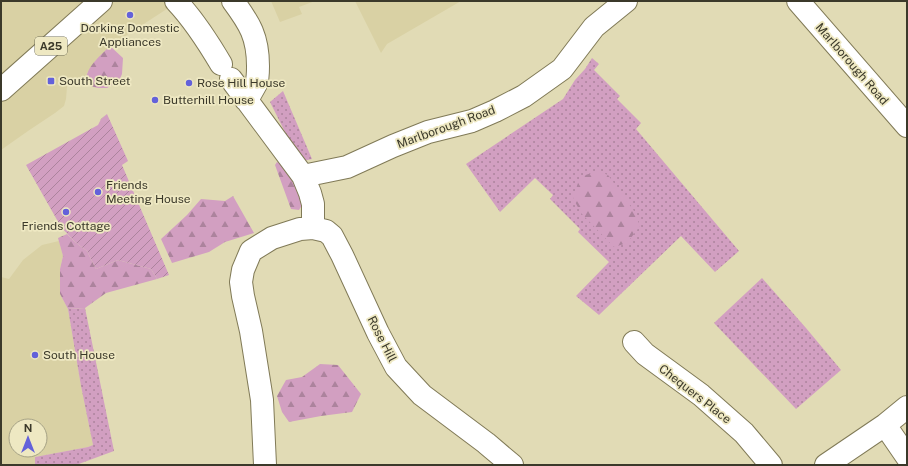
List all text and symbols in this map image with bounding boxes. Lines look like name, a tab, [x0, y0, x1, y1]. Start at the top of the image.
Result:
marker: Dorking Domestic Appliances	[125, 10, 135, 20]
street label: Marlborough Road	[813, 20, 891, 108]
place label: Dorking Domestic Appliances	[80, 21, 180, 49]
road number: A25	[35, 37, 67, 55]
place label: South Street	[59, 74, 131, 88]
marker: South Street	[46, 76, 56, 86]
place label: Rose Hill House	[197, 76, 286, 90]
marker: Rose Hill House	[184, 78, 194, 88]
place label: Butterhill House	[163, 93, 254, 107]
marker: Butterhill House	[150, 95, 160, 105]
street label: Marlborough Road	[395, 103, 497, 151]
place label: Friends Meeting House	[106, 178, 191, 206]
marker: Friends Meeting House	[93, 187, 103, 197]
marker: Friends Cottage	[61, 207, 71, 217]
place label: Friends Cottage	[22, 219, 111, 233]
street label: Rose Hill	[364, 314, 400, 365]
place label: South House	[43, 348, 115, 362]
marker: South House	[30, 350, 40, 360]
street label: Chequers Place	[656, 362, 734, 427]
north arrow	[8, 418, 48, 458]
text: N	[24, 422, 32, 434]

